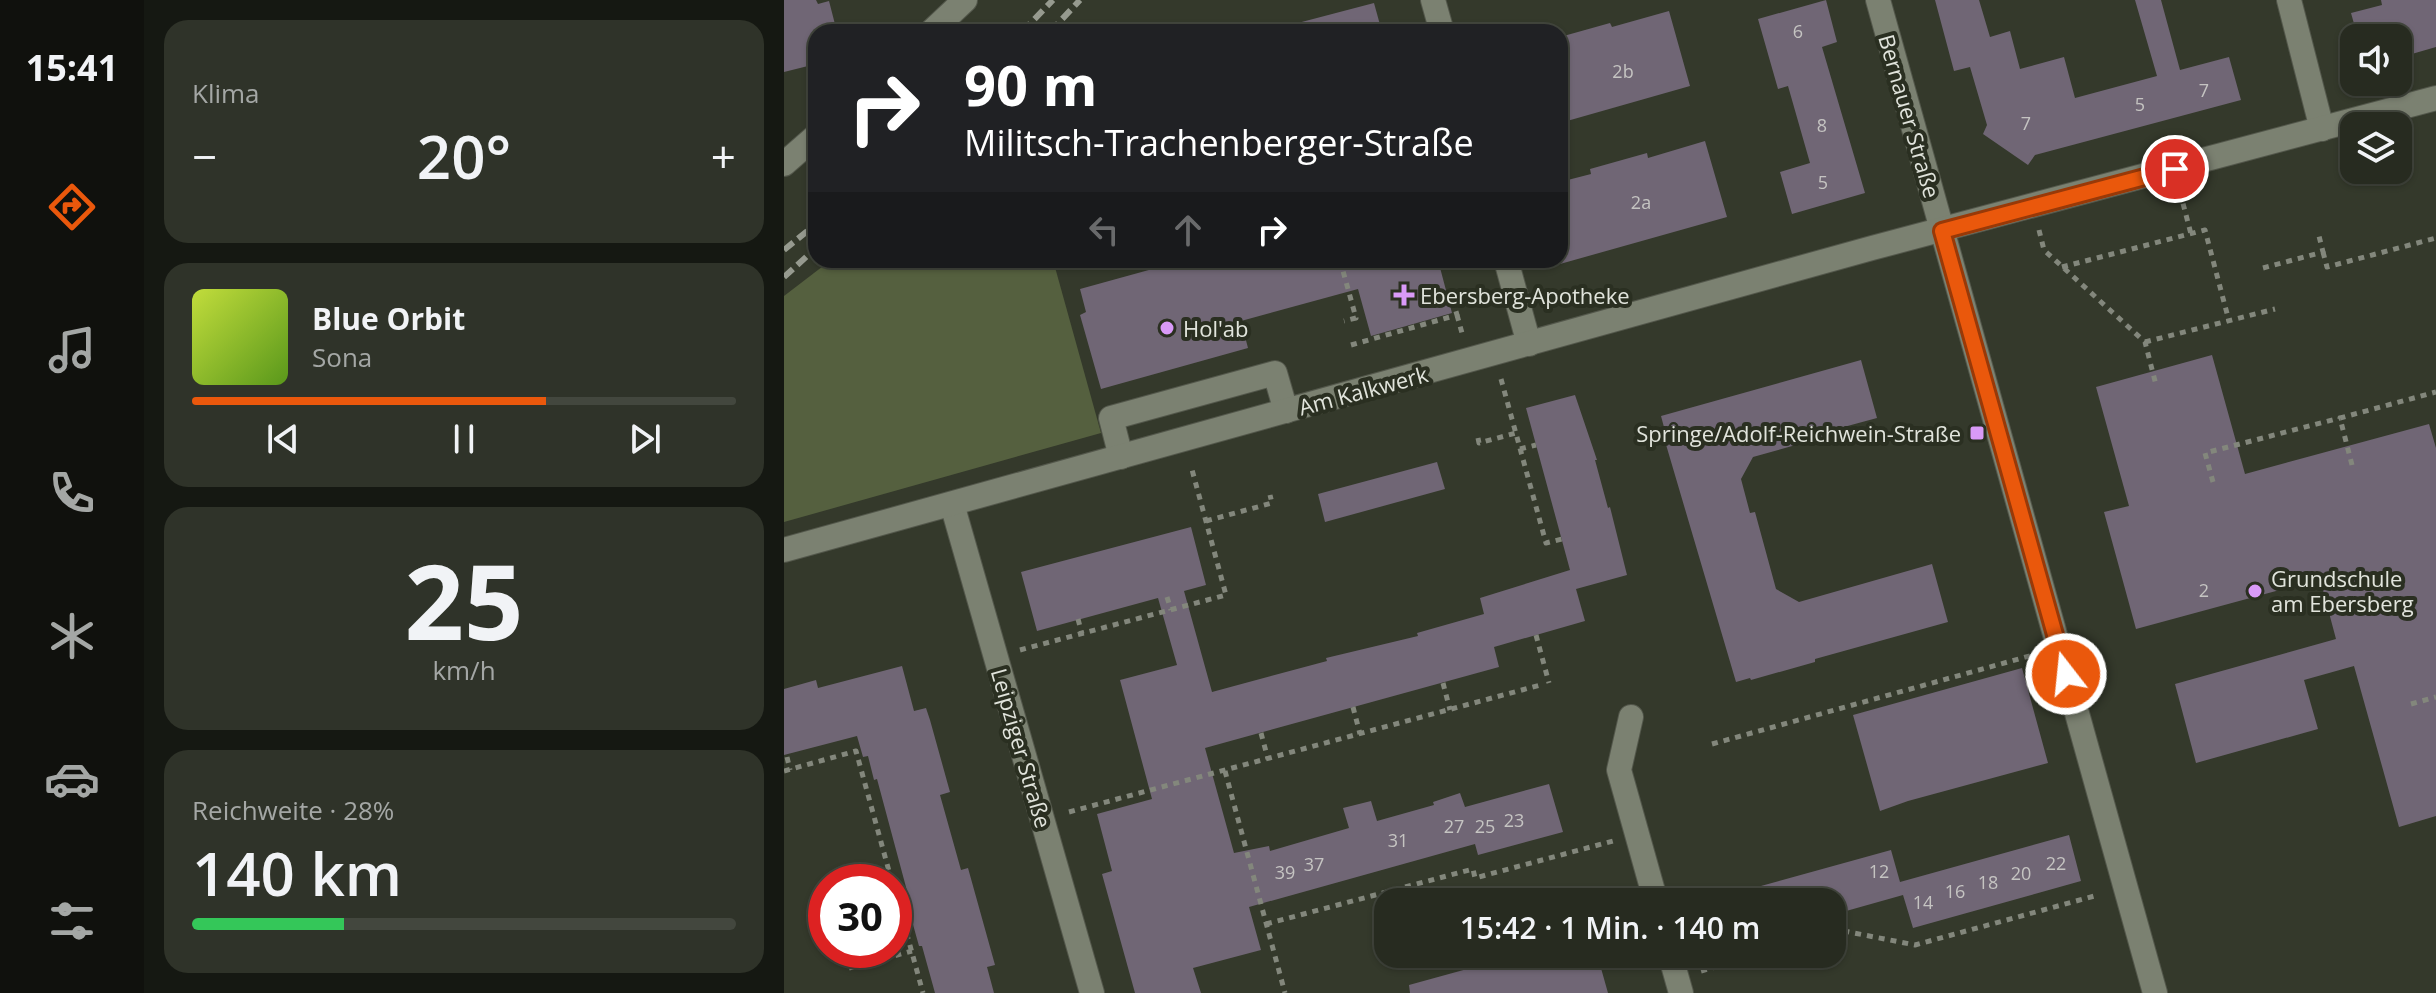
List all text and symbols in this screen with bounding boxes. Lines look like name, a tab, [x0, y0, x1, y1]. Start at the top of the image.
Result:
house number: 6	[1793, 19, 1803, 43]
map controls	[2340, 24, 2412, 184]
button: sound	[2340, 24, 2412, 96]
street label: Bernauer Straße	[1872, 31, 1948, 201]
text: 15:41	[26, 43, 118, 92]
text: 90 m	[964, 46, 1098, 122]
icon: right	[832, 56, 936, 160]
house number: 2b	[1612, 59, 1634, 83]
text: Klima	[192, 75, 260, 111]
house number: 7	[2199, 78, 2209, 102]
house number: 5	[2135, 92, 2145, 116]
house number: 7	[2021, 111, 2031, 135]
button: layers	[2340, 112, 2412, 184]
house number: 8	[1817, 113, 1827, 137]
text: 20°	[417, 115, 511, 197]
text: Militsch-Trachenberger-Straße	[964, 118, 1474, 167]
text: −	[192, 126, 217, 186]
text: +	[711, 126, 736, 186]
pin	[2141, 135, 2209, 203]
icon: arrive	[2153, 147, 2197, 191]
house number: 5	[1818, 170, 1828, 194]
icon: directions	[44, 179, 100, 235]
house number: 2a	[1631, 190, 1651, 214]
icon: left	[1082, 208, 1126, 252]
icon: ahead	[1166, 208, 1210, 252]
icon: right	[1250, 208, 1294, 252]
place label: Ebersberg-Apotheke	[1420, 280, 1630, 310]
marker: Ebersberg-Apotheke	[1395, 286, 1413, 304]
text: Blue Orbit	[312, 298, 465, 339]
place label: Hol'ab	[1183, 313, 1249, 343]
marker: Hol'ab	[1158, 319, 1176, 337]
icon: music	[44, 322, 100, 378]
text: Sona	[312, 339, 372, 375]
street label: Am Kalkwerk	[1295, 358, 1431, 422]
icon: previous	[261, 417, 305, 461]
icon: pause	[442, 417, 486, 461]
icon: next	[623, 417, 667, 461]
place label: Springe/Adolf-Reichwein-Straße	[1636, 418, 1961, 448]
marker: Springe/Adolf-Reichwein-Straße	[1968, 424, 1986, 442]
icon: phone	[44, 465, 100, 521]
text: 25	[405, 529, 523, 670]
place label: Grundschule am Ebersberg	[2271, 563, 2414, 618]
house number: 2	[2199, 578, 2209, 602]
marker: Grundschule am Ebersberg	[2246, 582, 2264, 600]
icon: climate	[44, 608, 100, 664]
position arrow	[2024, 632, 2108, 716]
text: km/h	[432, 652, 496, 688]
street label: Leipziger Straße	[985, 665, 1059, 831]
icon: car	[44, 751, 100, 807]
text: Reichweite · 28%	[192, 792, 394, 828]
house number: 23	[1504, 808, 1524, 832]
house number: 27	[1444, 814, 1464, 838]
house number: 25	[1475, 814, 1495, 838]
house number: 31	[1388, 828, 1408, 852]
text: 140 km	[192, 832, 402, 914]
house number: 22	[2046, 851, 2066, 875]
house number: 37	[1304, 852, 1324, 876]
house number: 12	[1869, 859, 1889, 883]
house number: 39	[1275, 860, 1295, 884]
house number: 20	[2011, 861, 2031, 885]
speed limit sign: 30	[808, 864, 912, 968]
house number: 18	[1978, 870, 1998, 894]
house number: 16	[1945, 879, 1965, 903]
house number: 14	[1913, 890, 1933, 914]
icon: filters	[44, 893, 100, 949]
text: 15:42 · 1 Min. · 140 m	[1460, 907, 1760, 948]

